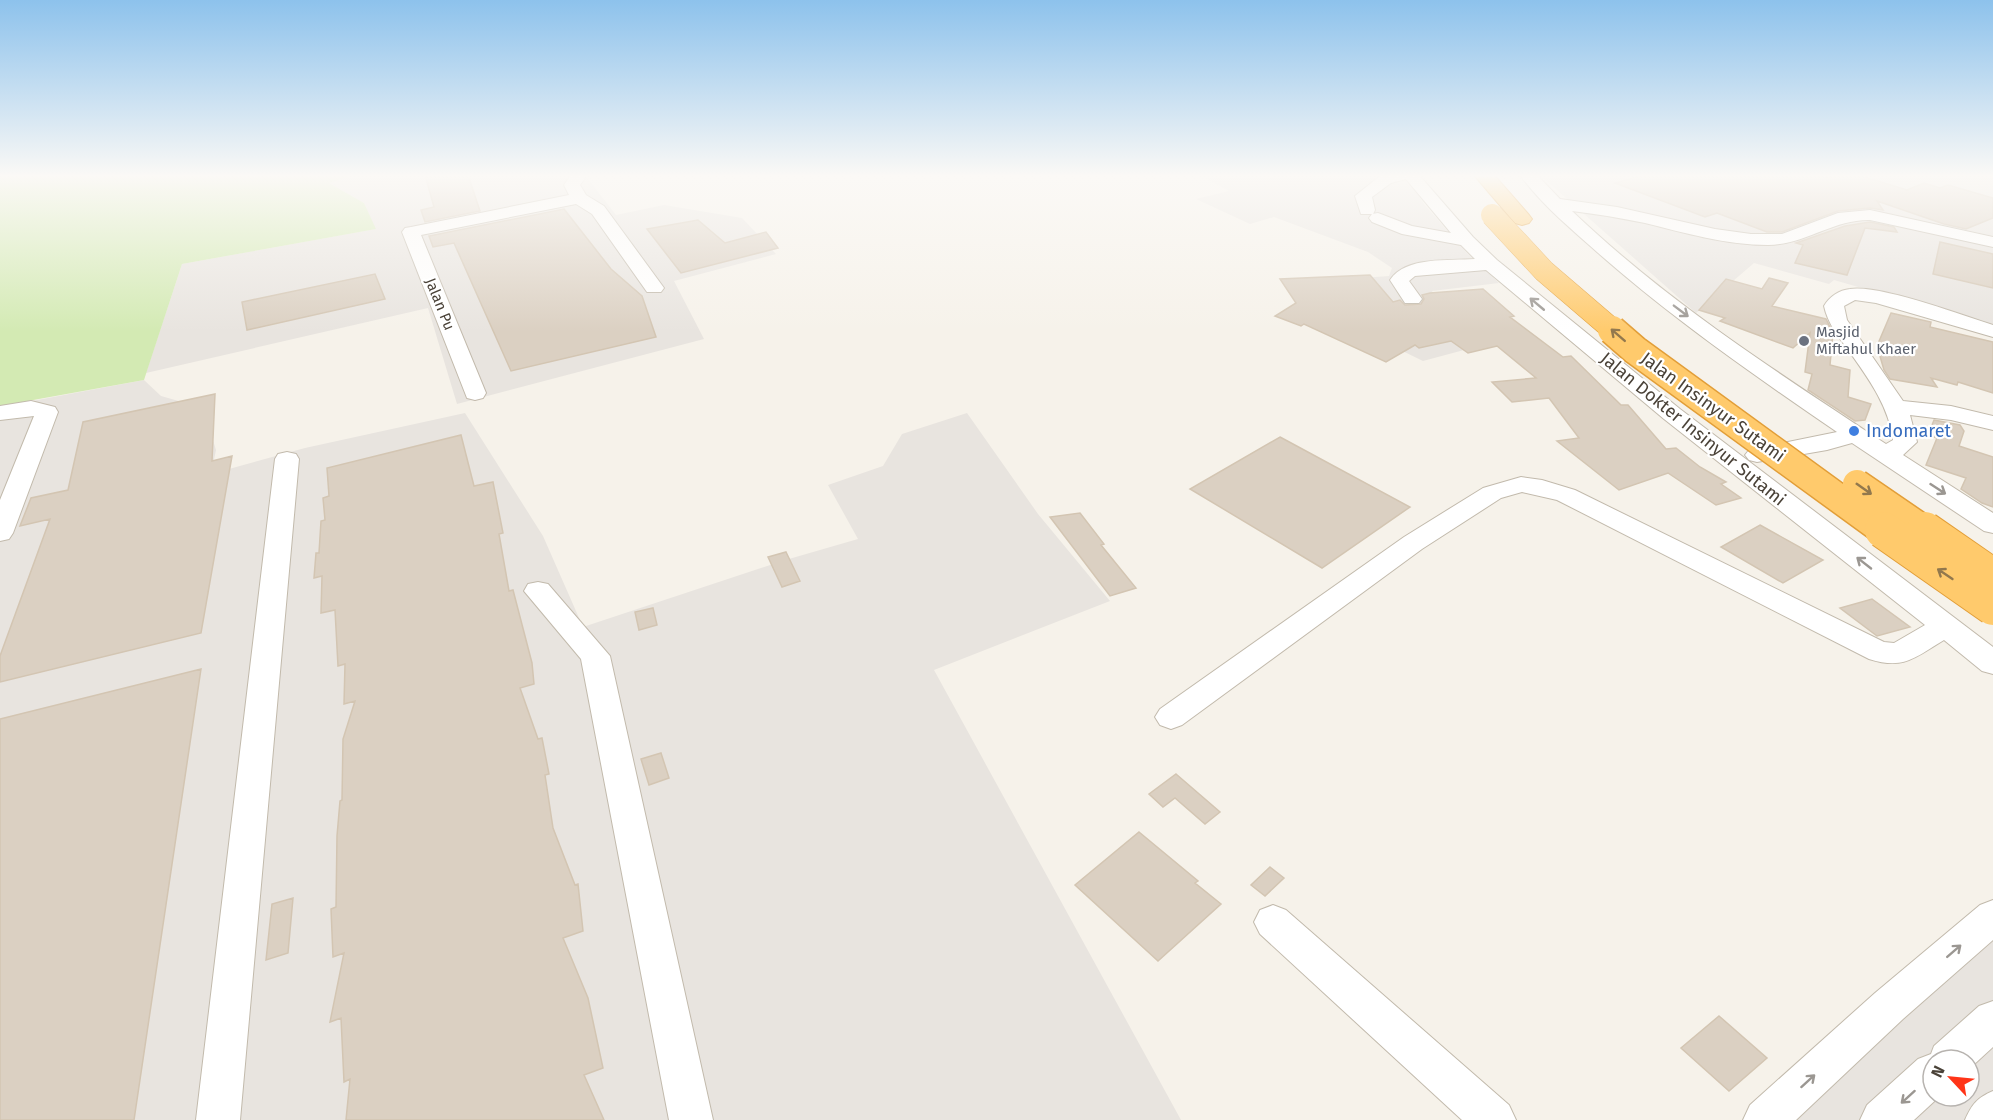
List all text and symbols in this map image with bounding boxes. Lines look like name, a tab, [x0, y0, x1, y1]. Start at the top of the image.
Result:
street label: Jalan Pu	[421, 275, 459, 333]
one-way arrow	[1529, 297, 1545, 310]
one-way arrow	[1673, 305, 1689, 317]
place label: Masjid Miftahul Khaer	[1816, 323, 1916, 358]
one-way arrow	[1611, 328, 1626, 342]
marker: Masjid Miftahul Khaer	[1797, 334, 1811, 348]
street label: Jalan Dokter Insinyur Sutami	[1596, 347, 1790, 511]
street label: Jalan Insinyur Sutami	[1636, 347, 1790, 467]
place label: Indomaret	[1866, 420, 1952, 442]
marker: Indomaret	[1847, 424, 1861, 438]
one-way arrow	[1855, 483, 1871, 495]
one-way arrow	[1929, 483, 1946, 495]
one-way arrow	[1856, 557, 1872, 570]
one-way arrow	[1937, 568, 1953, 580]
one-way arrow	[1946, 944, 1961, 958]
north arrow	[1921, 1048, 1981, 1108]
text: N	[1927, 1063, 1949, 1081]
one-way arrow	[1800, 1074, 1815, 1088]
one-way arrow	[1900, 1090, 1915, 1104]

